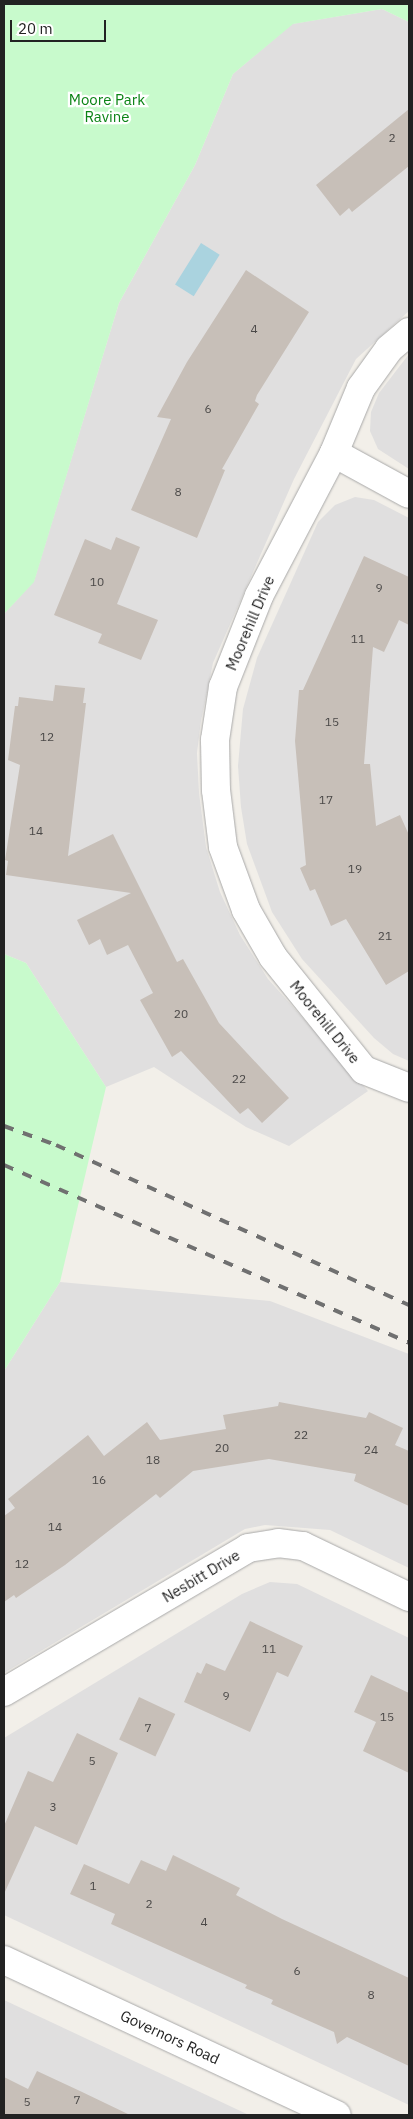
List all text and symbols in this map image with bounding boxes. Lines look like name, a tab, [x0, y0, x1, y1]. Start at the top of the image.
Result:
scale bar	[12, 10, 109, 42]
text: 20 m	[18, 19, 53, 38]
park label: Moore Park Ravine	[69, 90, 145, 125]
house number: 2	[388, 131, 396, 145]
house number: 4	[250, 322, 258, 336]
house number: 6	[204, 402, 212, 416]
house number: 8	[174, 485, 182, 499]
street label: Moorehill Drive	[222, 573, 278, 673]
house number: 10	[90, 575, 104, 589]
house number: 9	[375, 581, 383, 595]
house number: 11	[351, 632, 365, 646]
house number: 15	[325, 715, 339, 729]
house number: 12	[40, 730, 54, 744]
house number: 17	[319, 793, 333, 807]
house number: 14	[29, 824, 43, 838]
house number: 19	[348, 862, 362, 876]
house number: 21	[378, 929, 392, 943]
street label: Moorehill Drive	[286, 977, 364, 1067]
house number: 20	[174, 1007, 188, 1021]
house number: 22	[232, 1072, 246, 1086]
house number: 22	[294, 1428, 308, 1442]
house number: 20	[215, 1441, 229, 1455]
house number: 24	[364, 1443, 378, 1457]
house number: 18	[146, 1453, 160, 1467]
house number: 16	[92, 1473, 106, 1487]
house number: 14	[48, 1520, 62, 1534]
street label: Nesbitt Drive	[159, 1546, 243, 1606]
house number: 12	[15, 1557, 29, 1571]
house number: 11	[262, 1642, 276, 1656]
house number: 9	[222, 1689, 230, 1703]
house number: 15	[380, 1710, 394, 1724]
house number: 7	[144, 1721, 152, 1735]
house number: 5	[88, 1754, 96, 1768]
house number: 3	[49, 1800, 57, 1814]
house number: 1	[89, 1879, 97, 1893]
house number: 2	[145, 1897, 153, 1911]
house number: 4	[200, 1915, 208, 1929]
house number: 6	[293, 1964, 301, 1978]
house number: 8	[367, 1988, 375, 2002]
street label: Governors Road	[118, 2006, 222, 2068]
house number: 7	[73, 2093, 81, 2107]
house number: 5	[23, 2095, 31, 2109]

